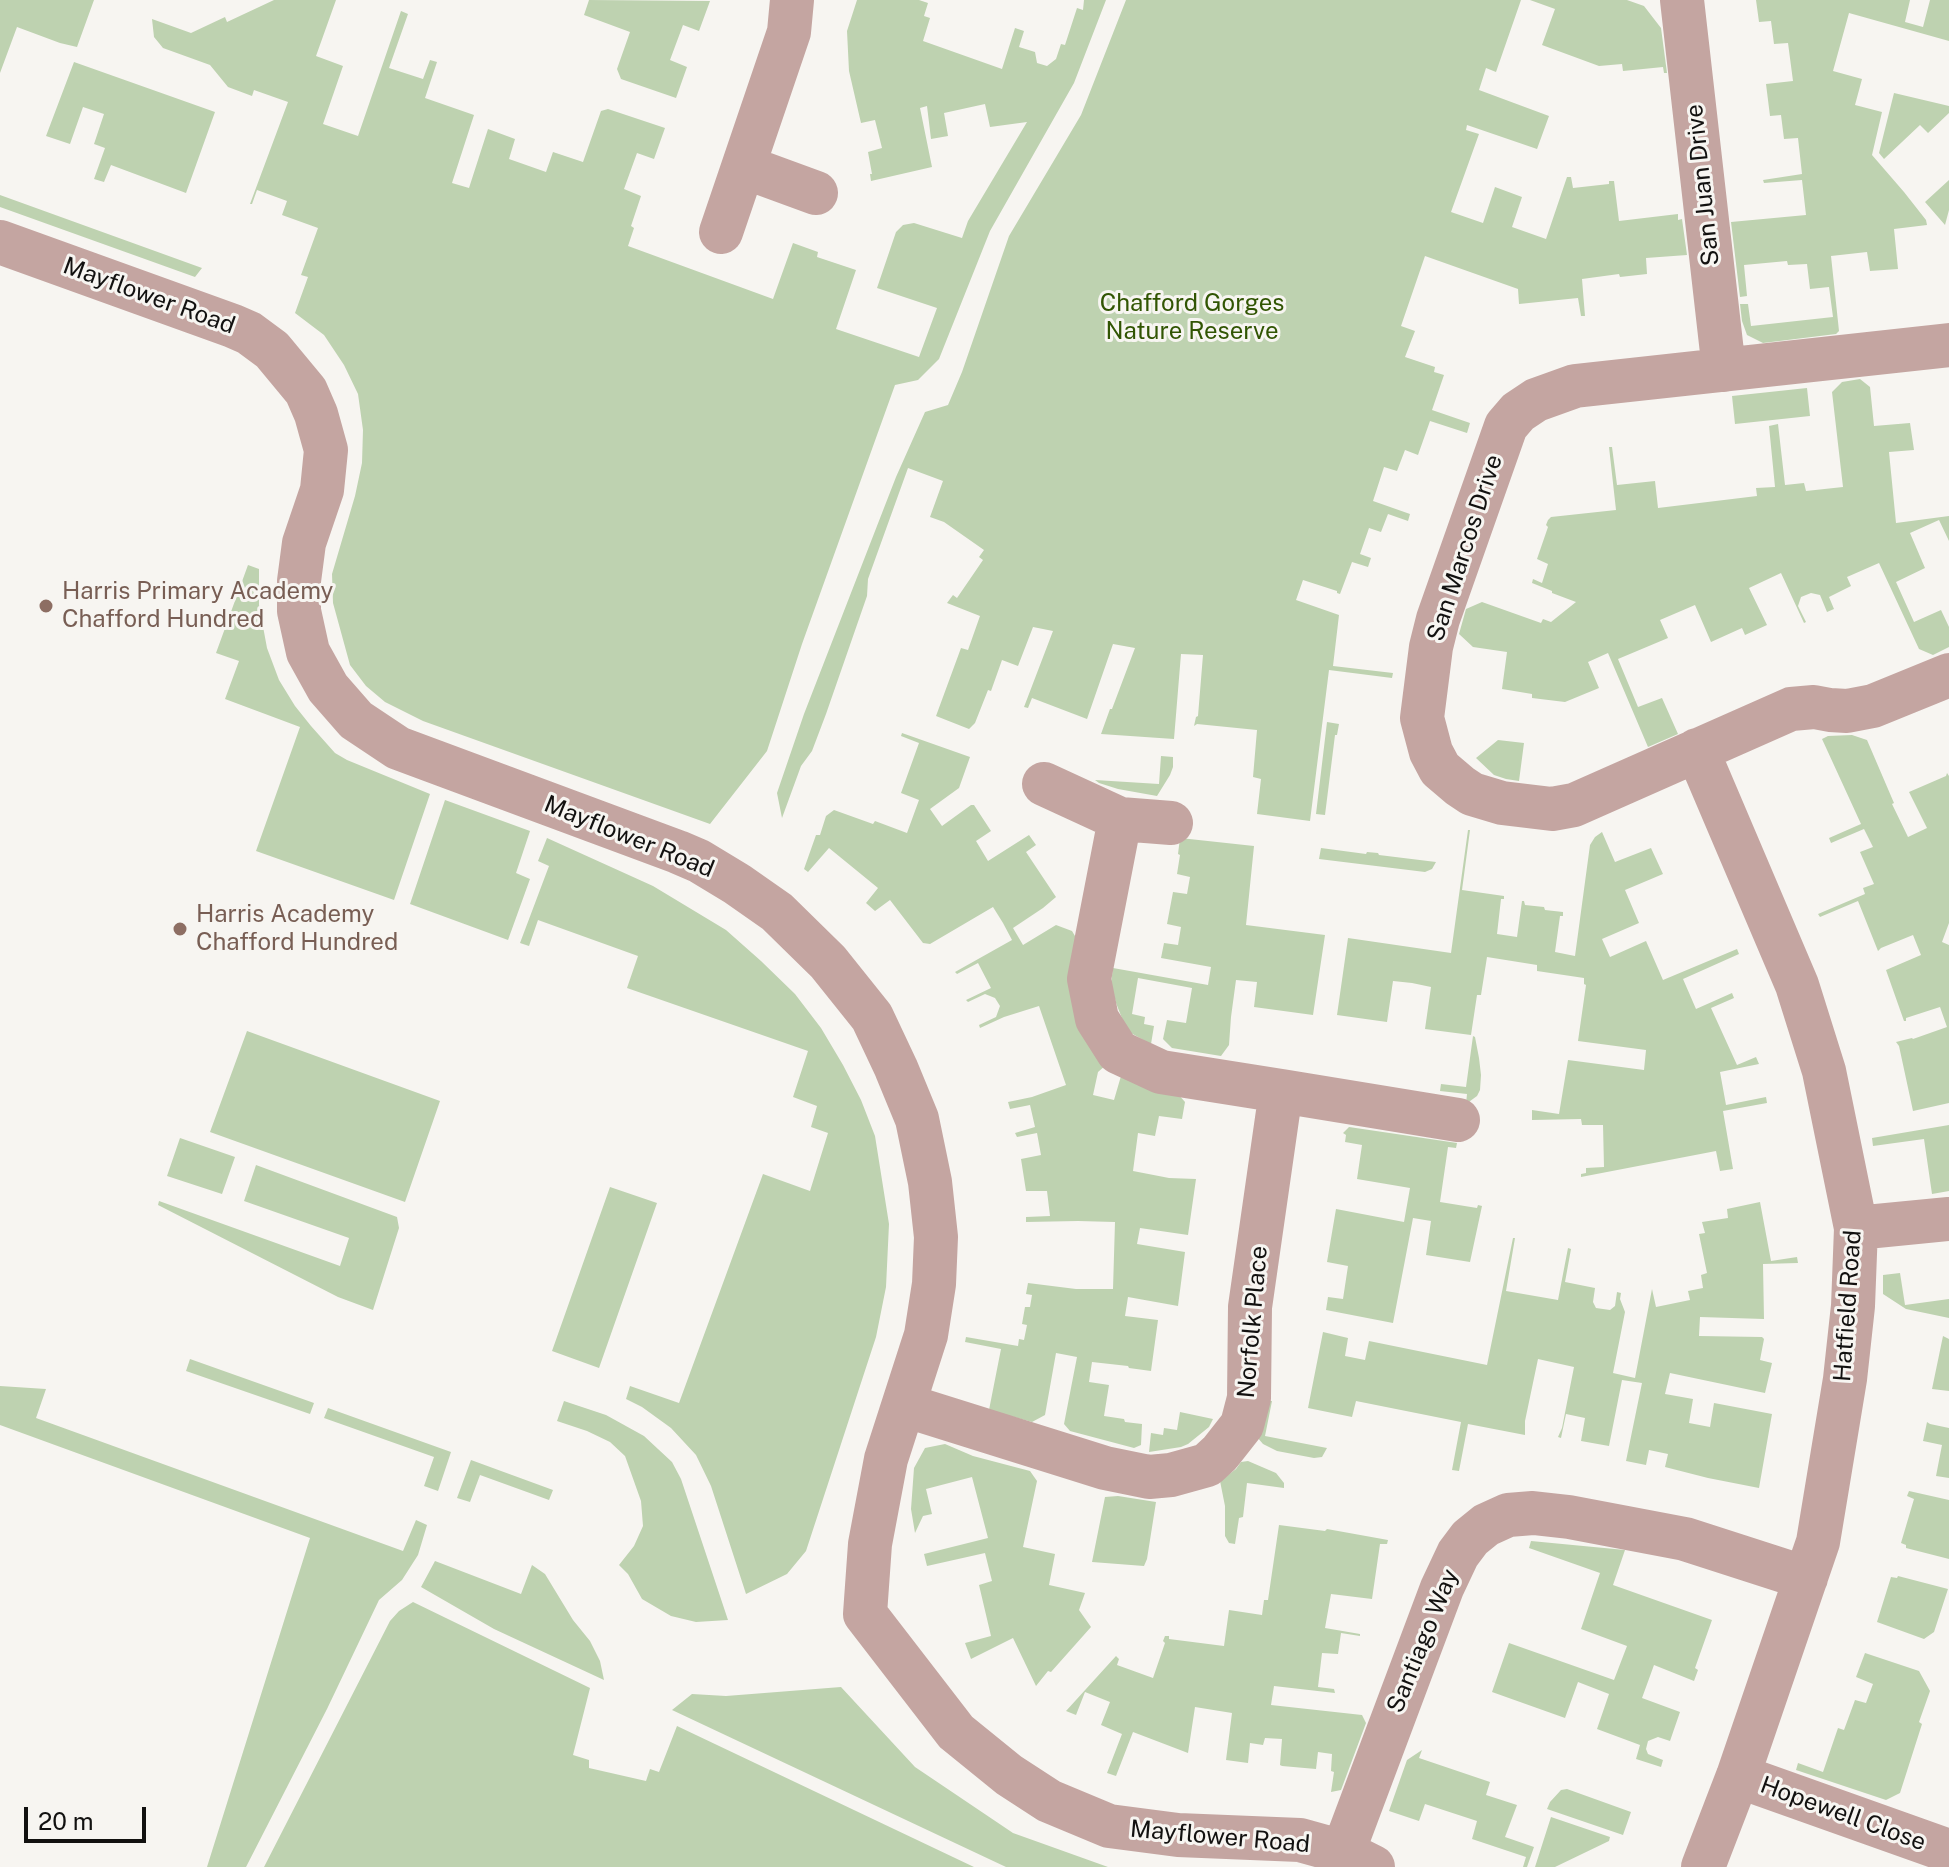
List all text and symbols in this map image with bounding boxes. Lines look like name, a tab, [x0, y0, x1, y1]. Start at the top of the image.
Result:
street label: San Juan Drive	[1680, 103, 1726, 267]
street label: Mayflower Road	[59, 252, 239, 340]
park label: Chafford Gorges Nature Reserve	[1100, 290, 1284, 346]
street label: San Marcos Drive	[1421, 451, 1509, 645]
place label: Harris Primary Academy Chafford Hundred	[62, 578, 333, 634]
marker: Harris Primary Academy Chafford Hundred	[37, 597, 55, 615]
street label: Mayflower Road	[540, 790, 718, 884]
place label: Harris Academy Chafford Hundred	[196, 901, 398, 957]
marker: Harris Academy Chafford Hundred	[171, 920, 189, 938]
street label: Hatfield Road	[1828, 1229, 1868, 1383]
street label: Norfolk Place	[1232, 1245, 1274, 1399]
street label: Santiago Way	[1381, 1565, 1465, 1717]
street label: Hopewell Close	[1756, 1771, 1930, 1857]
scale bar	[28, 1791, 150, 1841]
text: 20 m	[38, 1807, 94, 1835]
street label: Mayflower Road	[1129, 1815, 1311, 1859]

